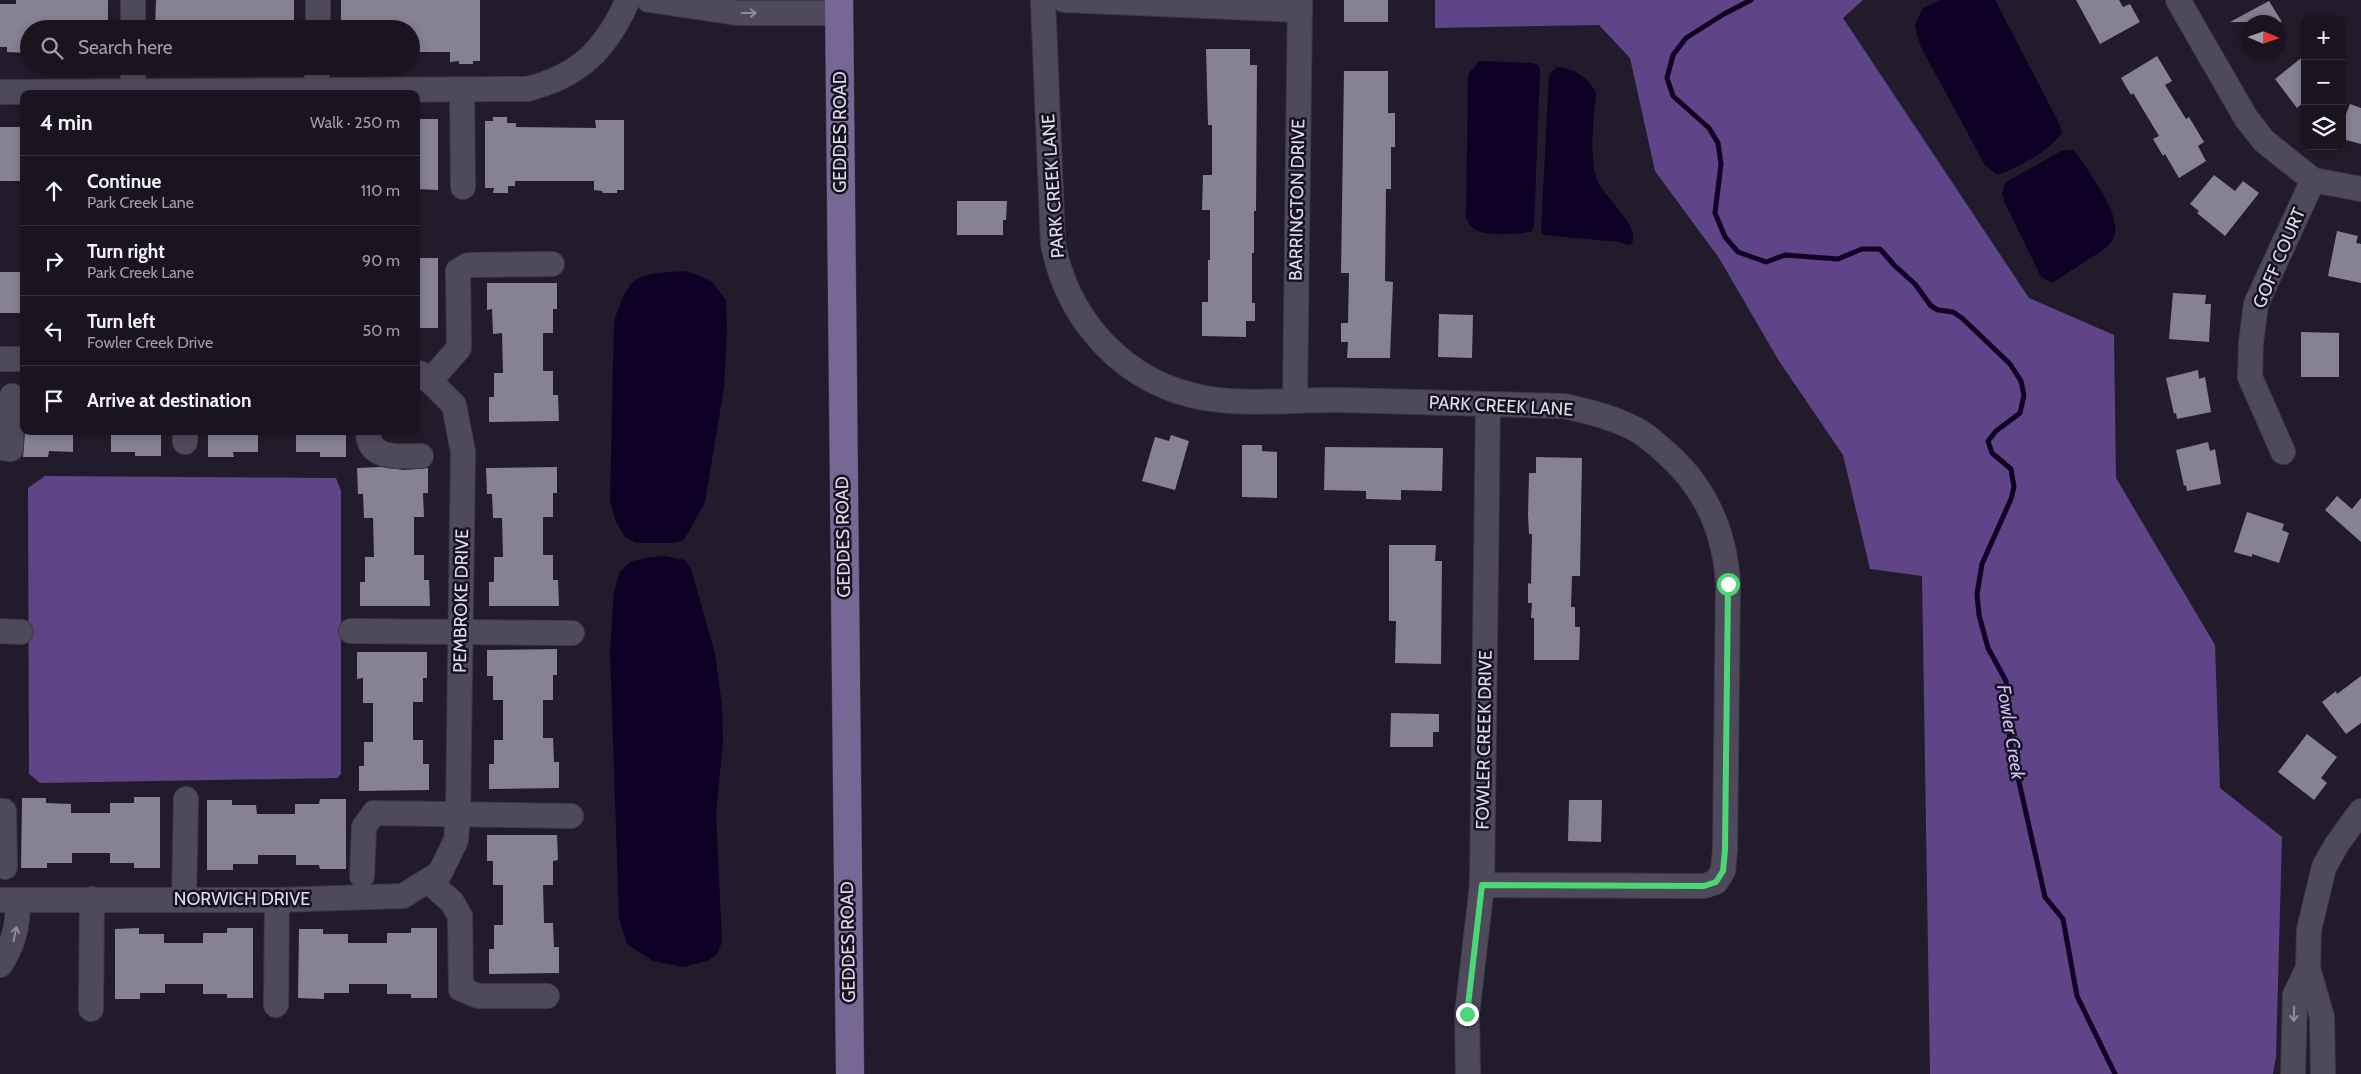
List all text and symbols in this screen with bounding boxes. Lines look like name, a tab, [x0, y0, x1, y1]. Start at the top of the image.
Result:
one-way arrow	[740, 8, 757, 18]
north arrow	[2241, 15, 2286, 60]
map controls	[2301, 15, 2346, 150]
button: +	[2301, 15, 2346, 60]
search box	[20, 20, 420, 75]
icon: search	[38, 34, 66, 62]
text: Search here	[78, 36, 172, 59]
button: −	[2301, 60, 2346, 105]
street label: GEDDES ROAD	[829, 71, 851, 193]
button: layers	[2301, 105, 2346, 150]
text: 4 min	[40, 110, 93, 135]
text: Walk · 250 m	[310, 113, 400, 132]
street label: PARK CREEK LANE	[1037, 113, 1069, 259]
street label: BARRINGTON DRIVE	[1285, 119, 1309, 281]
text: Continue	[87, 170, 161, 193]
icon: ahead	[40, 177, 68, 205]
text: 110 m	[361, 181, 400, 200]
text: Park Creek Lane	[87, 193, 194, 212]
street label: GOFF COURT	[2248, 204, 2310, 311]
text: Turn right	[87, 240, 165, 263]
icon: right	[40, 247, 68, 275]
text: 90 m	[362, 251, 400, 270]
text: Park Creek Lane	[87, 263, 194, 282]
text: Turn left	[87, 310, 155, 333]
icon: left	[40, 317, 68, 345]
text: 50 m	[363, 321, 400, 340]
text: Fowler Creek Drive	[87, 333, 213, 352]
icon: arrive	[40, 387, 68, 415]
text: Arrive at destination	[87, 389, 251, 412]
street label: PARK CREEK LANE	[1428, 391, 1574, 421]
street label: GEDDES ROAD	[831, 476, 855, 598]
street label: PEMBROKE DRIVE	[449, 529, 473, 673]
route start	[1717, 573, 1740, 596]
street label: FOWLER CREEK DRIVE	[1471, 650, 1497, 830]
water label: Fowler Creek	[1992, 683, 2030, 782]
street label: GEDDES ROAD	[836, 881, 860, 1003]
street label: NORWICH DRIVE	[174, 888, 310, 910]
one-way arrow	[11, 927, 20, 943]
route end	[1456, 1003, 1479, 1026]
one-way arrow	[2290, 1006, 2299, 1022]

